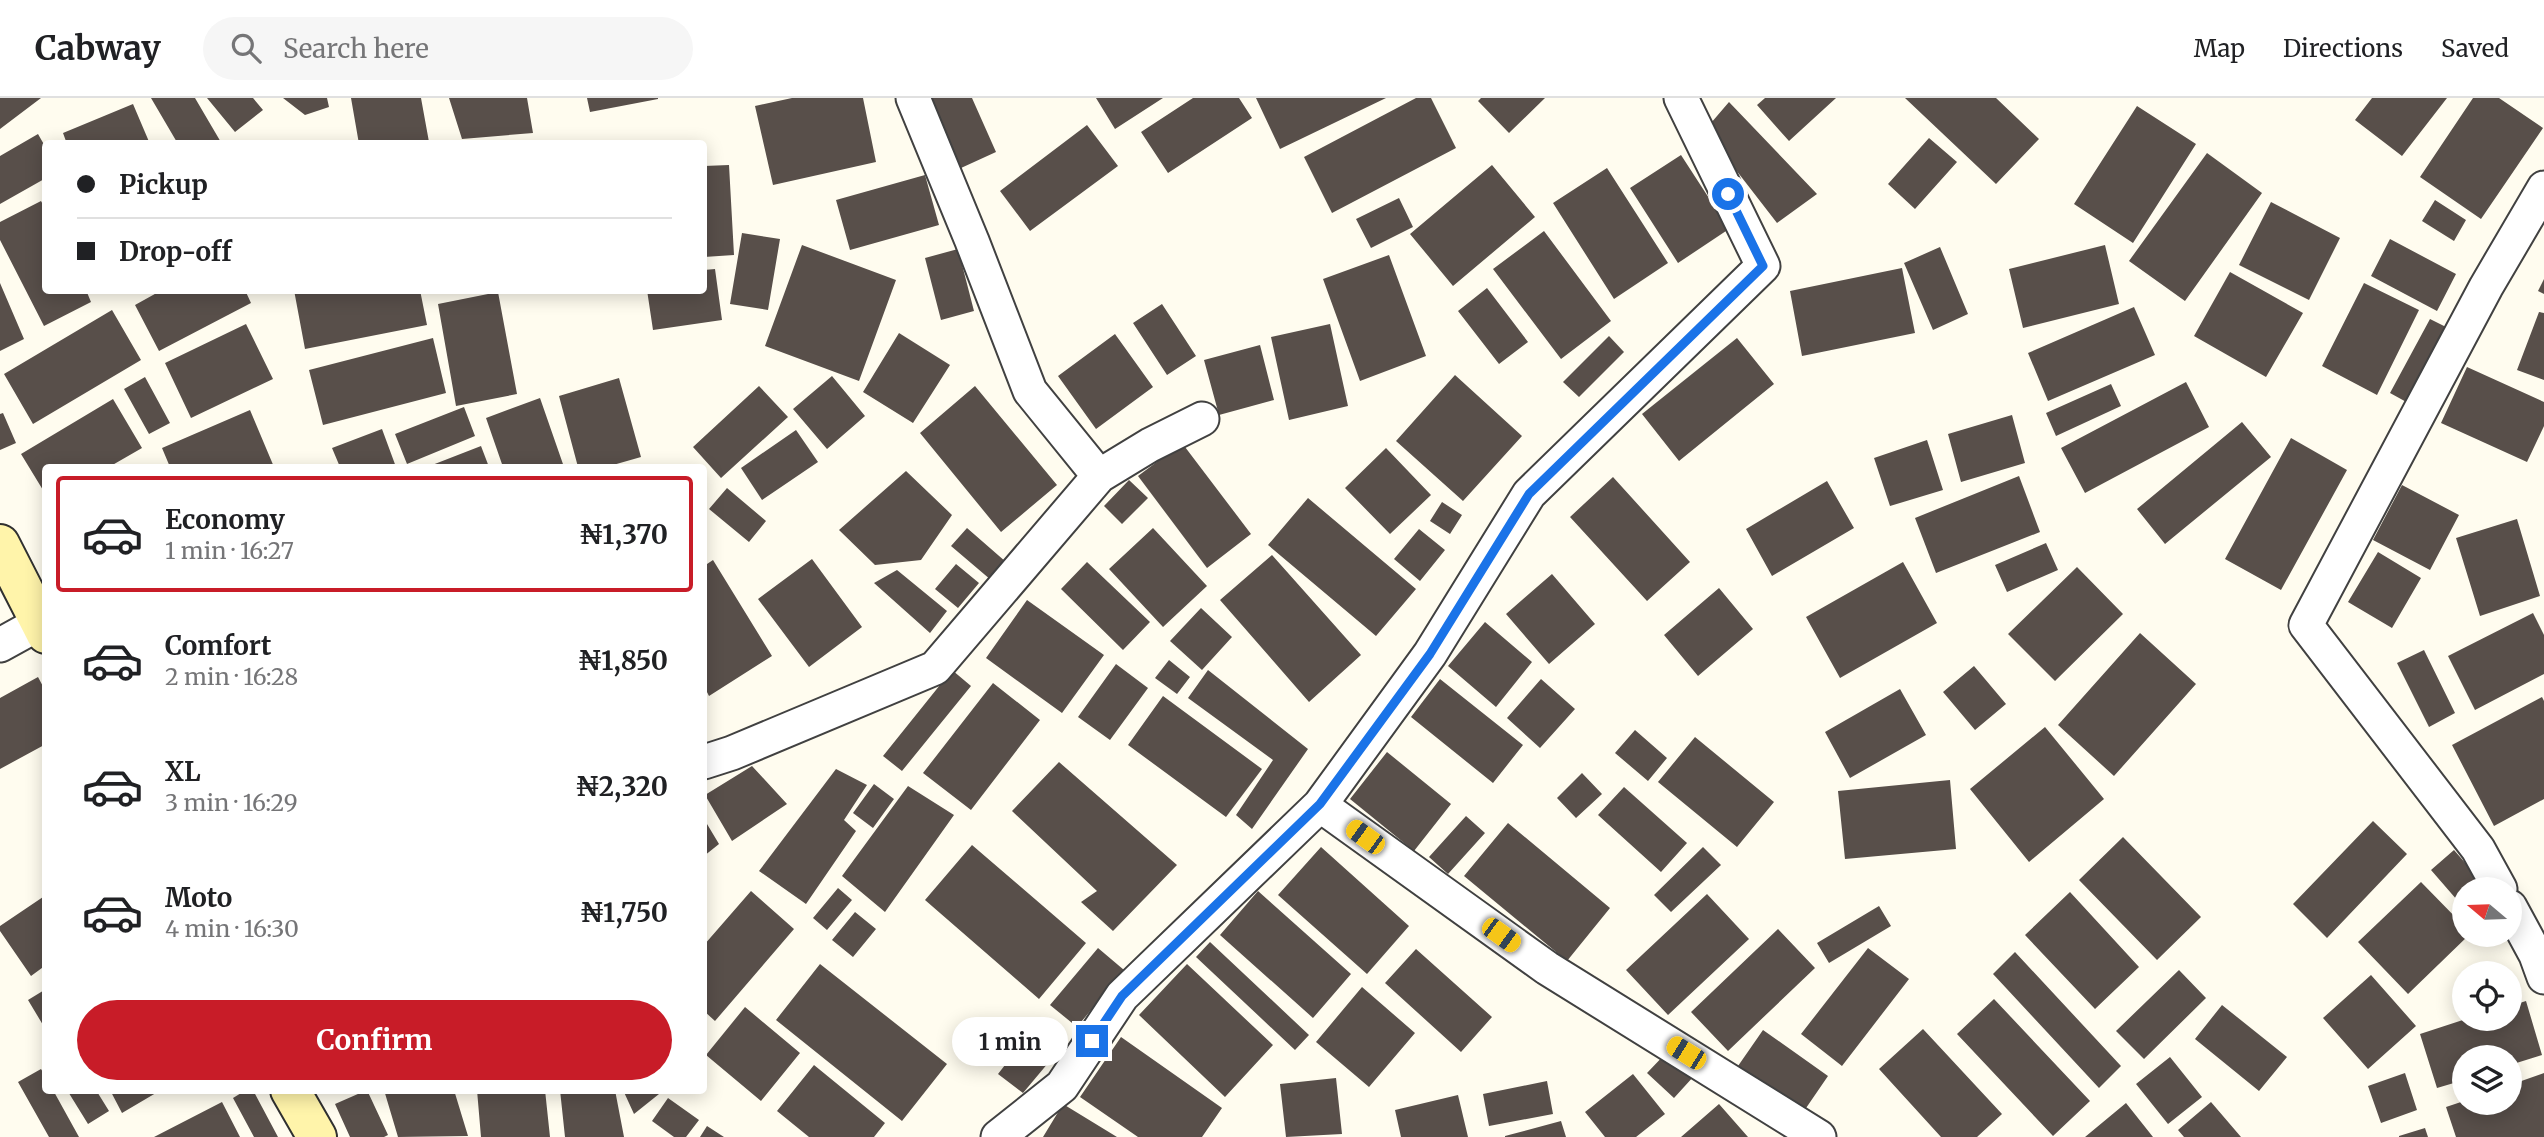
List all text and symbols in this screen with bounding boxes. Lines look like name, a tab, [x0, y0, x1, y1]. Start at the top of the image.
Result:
search box	[203, 17, 693, 80]
text: Cabway	[35, 28, 161, 69]
icon: search	[227, 29, 265, 67]
text: Search here	[283, 32, 429, 65]
text: Map	[2194, 33, 2245, 64]
text: Directions	[2283, 33, 2403, 64]
text: Saved	[2441, 33, 2509, 64]
text: Pickup	[119, 168, 208, 201]
route start	[1712, 178, 1744, 210]
text: Drop-off	[119, 235, 232, 268]
icon: car	[81, 503, 144, 566]
text: Economy	[165, 503, 285, 536]
text: ₦1,370	[579, 518, 668, 551]
text: 1 min · 16:27	[165, 536, 294, 565]
icon: car	[81, 629, 144, 692]
text: Comfort	[165, 629, 271, 662]
text: ₦1,850	[578, 644, 668, 677]
text: 2 min · 16:28	[165, 662, 298, 691]
icon: car	[81, 755, 144, 818]
text: XL	[165, 755, 201, 788]
text: ₦2,320	[575, 770, 668, 803]
text: 3 min · 16:29	[165, 788, 298, 817]
car	[1342, 816, 1389, 858]
north arrow	[2452, 877, 2522, 947]
map controls	[2452, 877, 2522, 1115]
icon: car	[81, 881, 144, 944]
text: Moto	[165, 881, 232, 914]
text: ₦1,750	[579, 896, 668, 929]
text: 4 min · 16:30	[165, 914, 299, 943]
car	[1478, 914, 1525, 956]
button: locate	[2452, 961, 2522, 1031]
button: Confirm	[77, 1000, 672, 1080]
callout: 1 min	[952, 1016, 1068, 1066]
route end	[1076, 1025, 1108, 1057]
text: 1 min	[979, 1027, 1041, 1056]
car	[1663, 1033, 1710, 1073]
button: layers	[2452, 1045, 2522, 1115]

